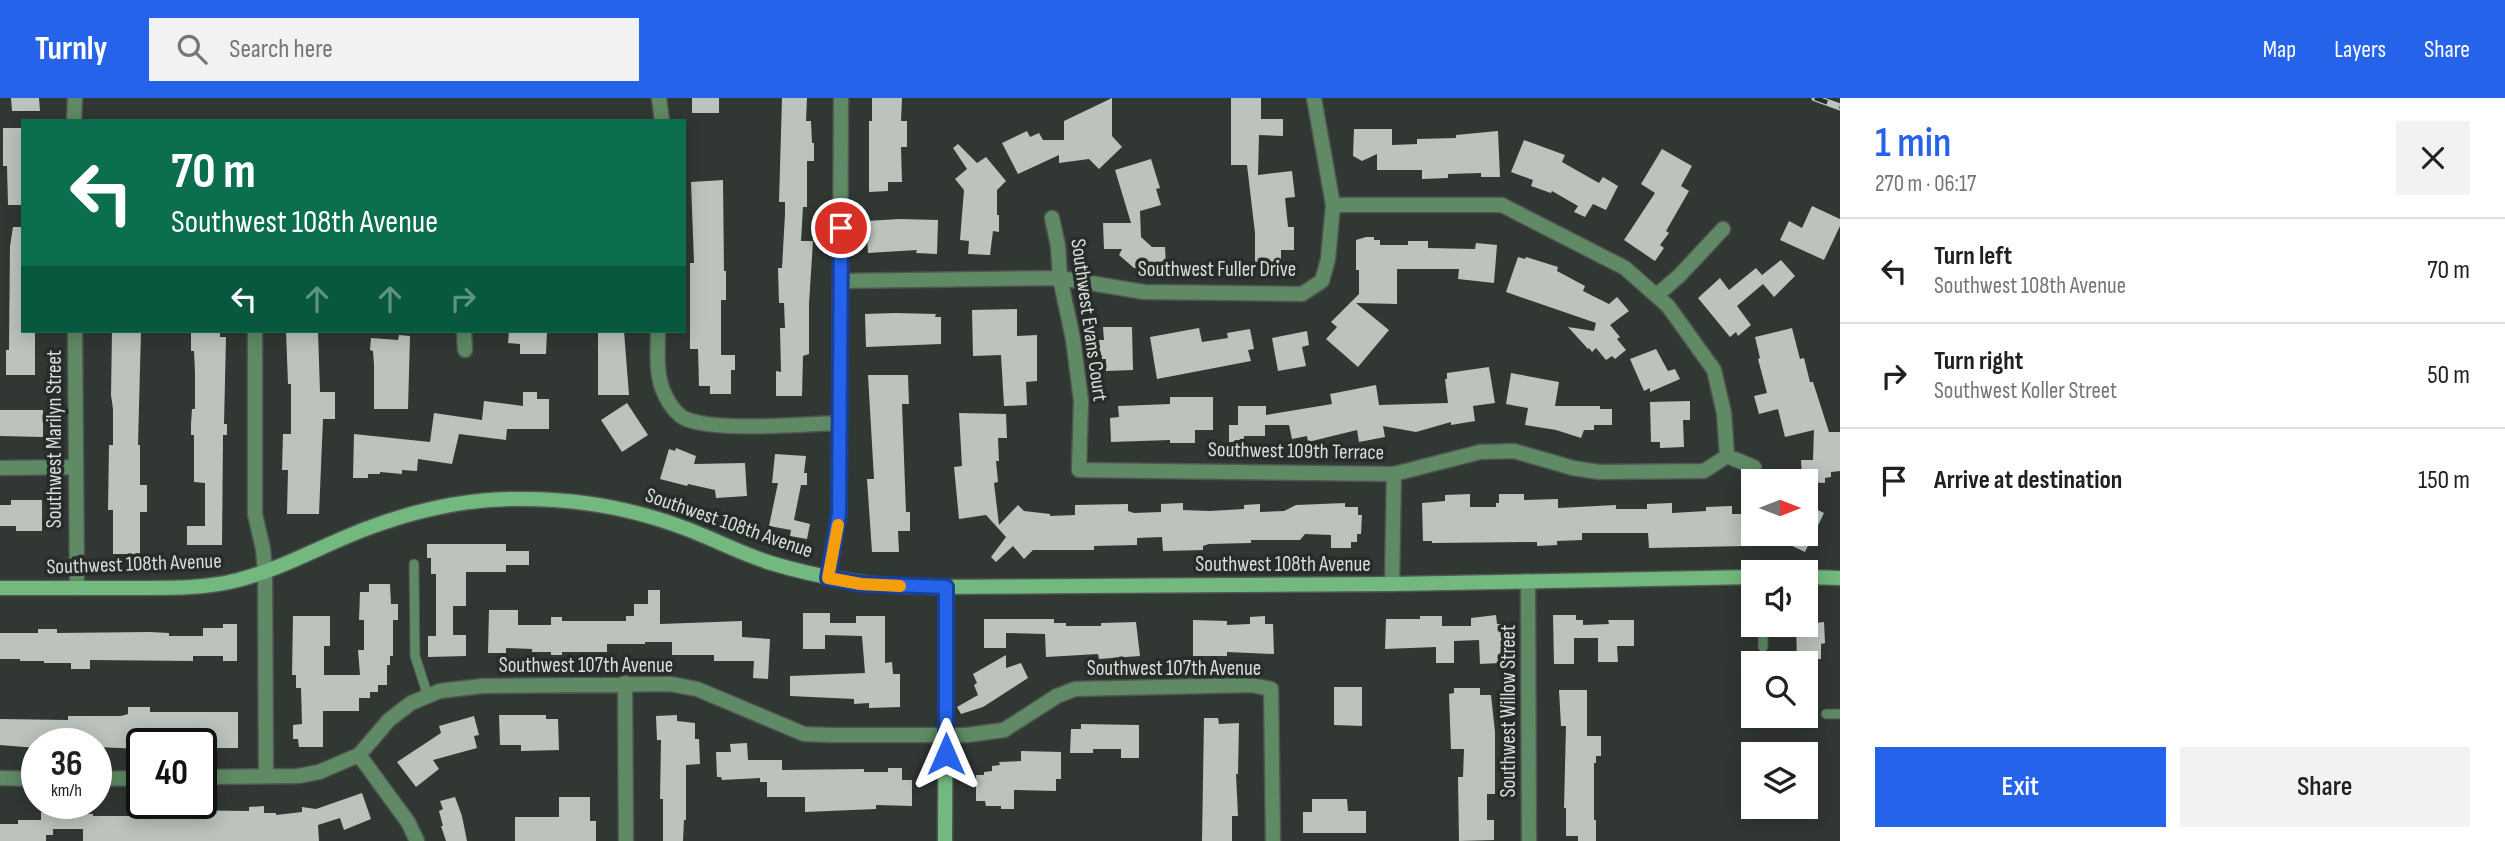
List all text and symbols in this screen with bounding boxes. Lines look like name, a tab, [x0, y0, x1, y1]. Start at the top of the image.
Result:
search box	[149, 18, 639, 81]
text: Turnly	[35, 29, 107, 69]
icon: search	[173, 30, 211, 68]
text: Search here	[229, 34, 333, 65]
text: Map	[2263, 35, 2296, 64]
text: Layers	[2334, 35, 2386, 64]
text: Share	[2424, 35, 2470, 64]
text: 1 min	[1875, 118, 1951, 169]
button: close	[2396, 121, 2470, 195]
text: 70 m	[171, 143, 256, 202]
icon: left	[56, 147, 147, 238]
text: 270 m · 06:17	[1875, 170, 1976, 198]
pin	[811, 198, 871, 258]
text: Southwest 108th Avenue	[171, 203, 438, 242]
icon: arrive	[822, 209, 860, 247]
street label: Southwest Evans Court	[1065, 237, 1113, 403]
text: Turn left	[1934, 241, 2012, 272]
icon: left	[1875, 252, 1913, 290]
text: 70 m	[2427, 255, 2470, 286]
street label: Southwest Fuller Drive	[1138, 257, 1296, 282]
text: Southwest 108th Avenue	[1934, 272, 2126, 300]
icon: left	[225, 280, 263, 318]
icon: ahead	[298, 280, 336, 318]
icon: ahead	[371, 280, 409, 318]
icon: right	[444, 280, 482, 318]
text: Turn right	[1934, 346, 2023, 377]
street label: Southwest Marilyn Street	[42, 350, 67, 528]
icon: right	[1875, 357, 1913, 395]
text: 50 m	[2427, 360, 2470, 391]
text: Southwest Koller Street	[1934, 377, 2117, 405]
street label: Southwest 109th Terrace	[1208, 437, 1384, 465]
icon: arrive	[1875, 462, 1913, 500]
text: Arrive at destination	[1934, 465, 2122, 496]
text: 150 m	[2418, 465, 2470, 496]
north arrow	[1741, 469, 1818, 546]
map controls	[1741, 469, 1818, 819]
street label: Southwest 108th Avenue	[642, 483, 816, 563]
street label: Southwest 108th Avenue	[46, 548, 222, 580]
street label: Southwest 108th Avenue	[1195, 552, 1371, 577]
button: sound	[1741, 560, 1818, 637]
street label: Southwest Willow Street	[1496, 625, 1521, 797]
button: search	[1741, 651, 1818, 728]
street label: Southwest 107th Avenue	[499, 653, 673, 678]
street label: Southwest 107th Avenue	[1087, 656, 1261, 681]
position arrow	[909, 717, 983, 791]
speed limit sign: 40	[126, 728, 217, 819]
button: layers	[1741, 742, 1818, 819]
text: 36	[50, 743, 83, 786]
button: Exit	[1875, 747, 2166, 827]
button: Share	[2180, 747, 2470, 827]
text: km/h	[51, 780, 82, 801]

